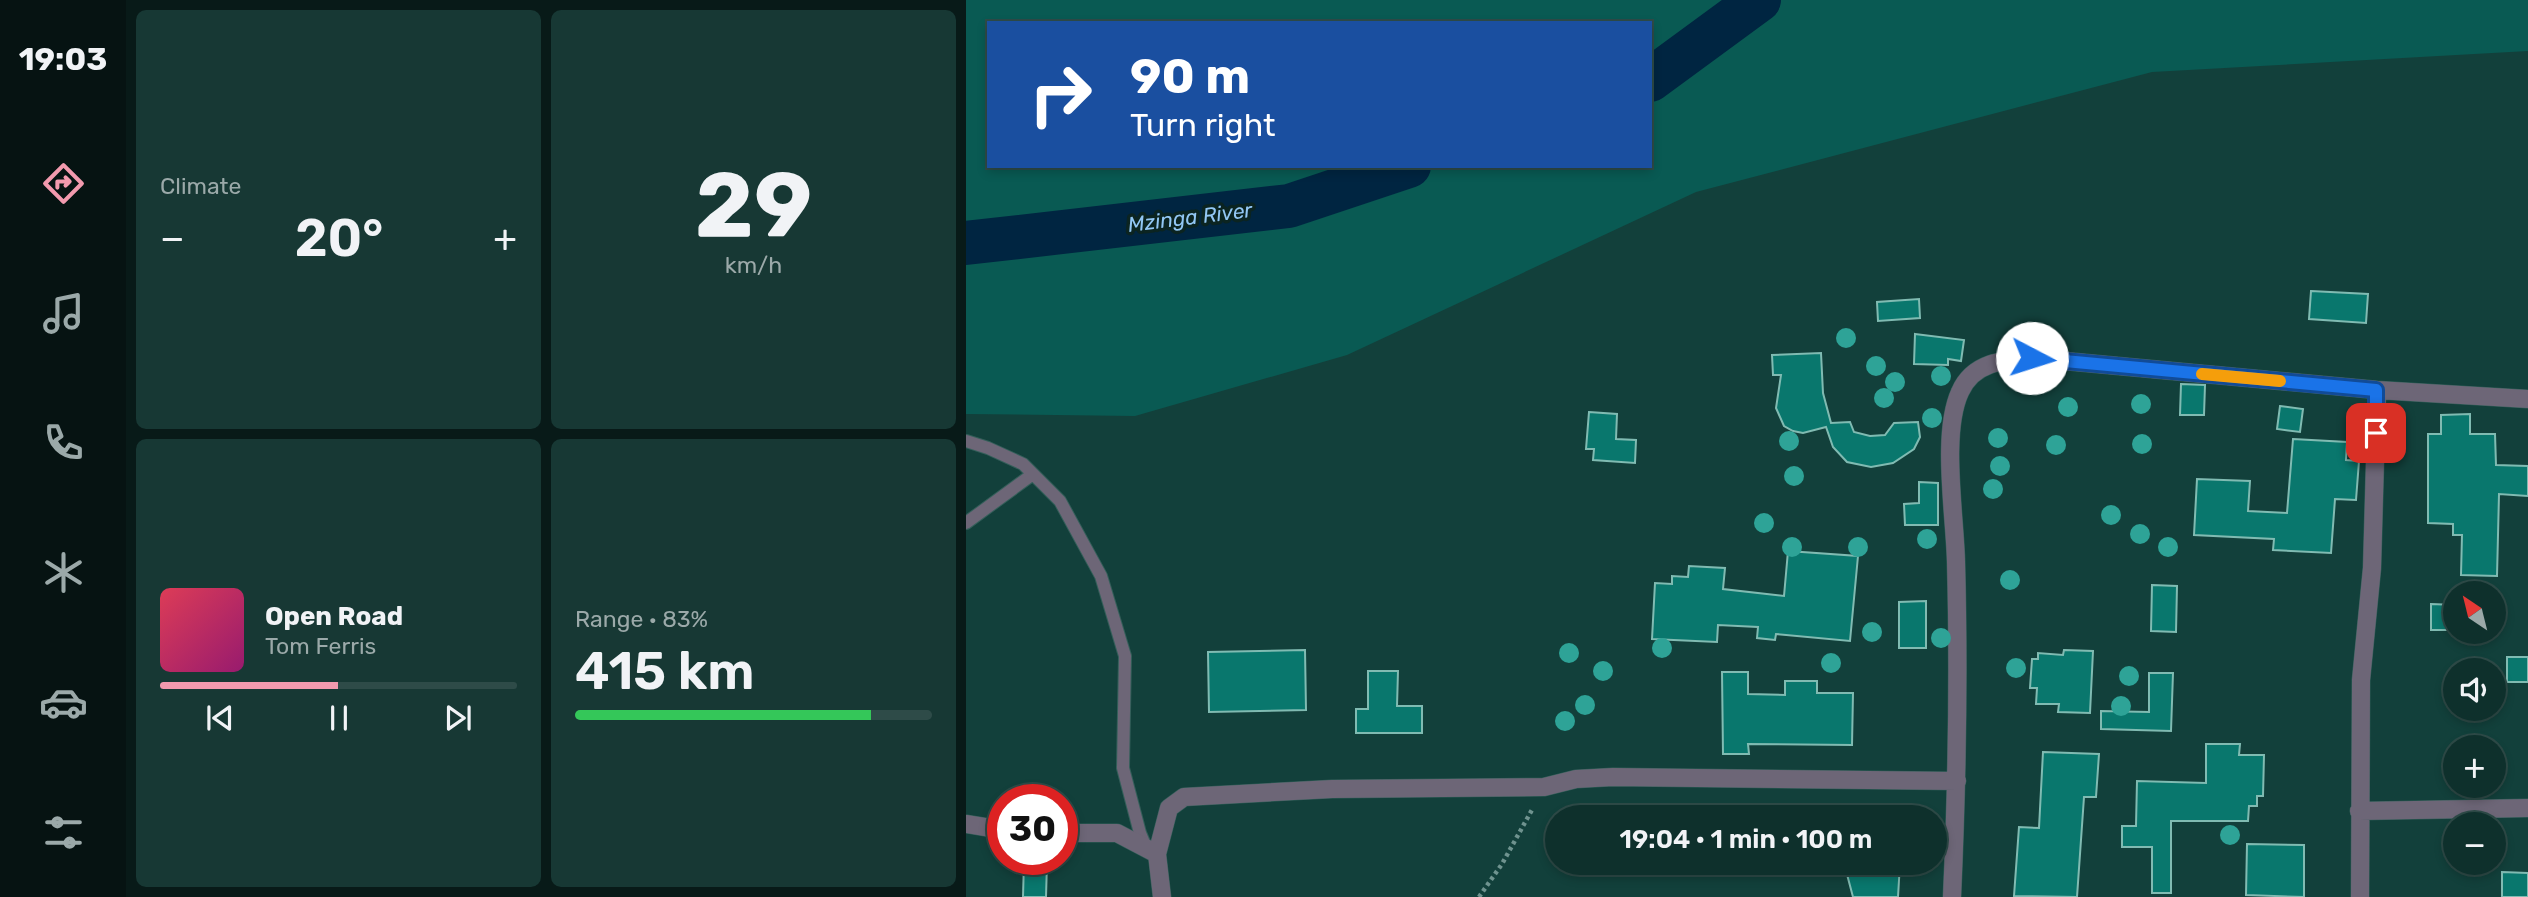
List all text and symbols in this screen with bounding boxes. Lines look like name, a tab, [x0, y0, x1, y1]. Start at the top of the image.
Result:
text: 19:03	[19, 40, 107, 78]
text: 90 m	[1130, 47, 1250, 105]
icon: right	[1015, 49, 1106, 140]
text: Turn right	[1130, 106, 1275, 144]
text: 29	[695, 151, 812, 259]
icon: directions	[39, 159, 88, 208]
text: Climate	[160, 172, 241, 200]
water label: Mzinga River	[1126, 197, 1255, 237]
text: 20°	[295, 207, 383, 269]
text: −	[160, 215, 185, 261]
text: +	[493, 215, 517, 261]
text: km/h	[725, 251, 782, 279]
icon: music	[39, 289, 88, 338]
position arrow	[1995, 321, 2069, 395]
pin	[2346, 403, 2406, 463]
icon: arrive	[2357, 414, 2395, 452]
icon: phone	[39, 418, 88, 467]
icon: climate	[39, 548, 88, 597]
north arrow	[2443, 581, 2506, 644]
map controls	[2443, 581, 2506, 875]
text: Open Road	[265, 601, 403, 632]
text: Range · 83%	[575, 605, 708, 633]
text: Tom Ferris	[265, 632, 376, 660]
text: 415 km	[575, 640, 754, 702]
button: sound	[2443, 658, 2506, 721]
icon: car	[39, 678, 88, 727]
icon: previous	[201, 699, 239, 737]
icon: pause	[320, 699, 358, 737]
icon: next	[439, 699, 477, 737]
button: +	[2443, 735, 2506, 798]
speed limit sign: 30	[987, 784, 1078, 875]
icon: filters	[39, 808, 88, 857]
button: −	[2443, 812, 2506, 875]
text: 19:04 · 1 min · 100 m	[1619, 824, 1873, 855]

